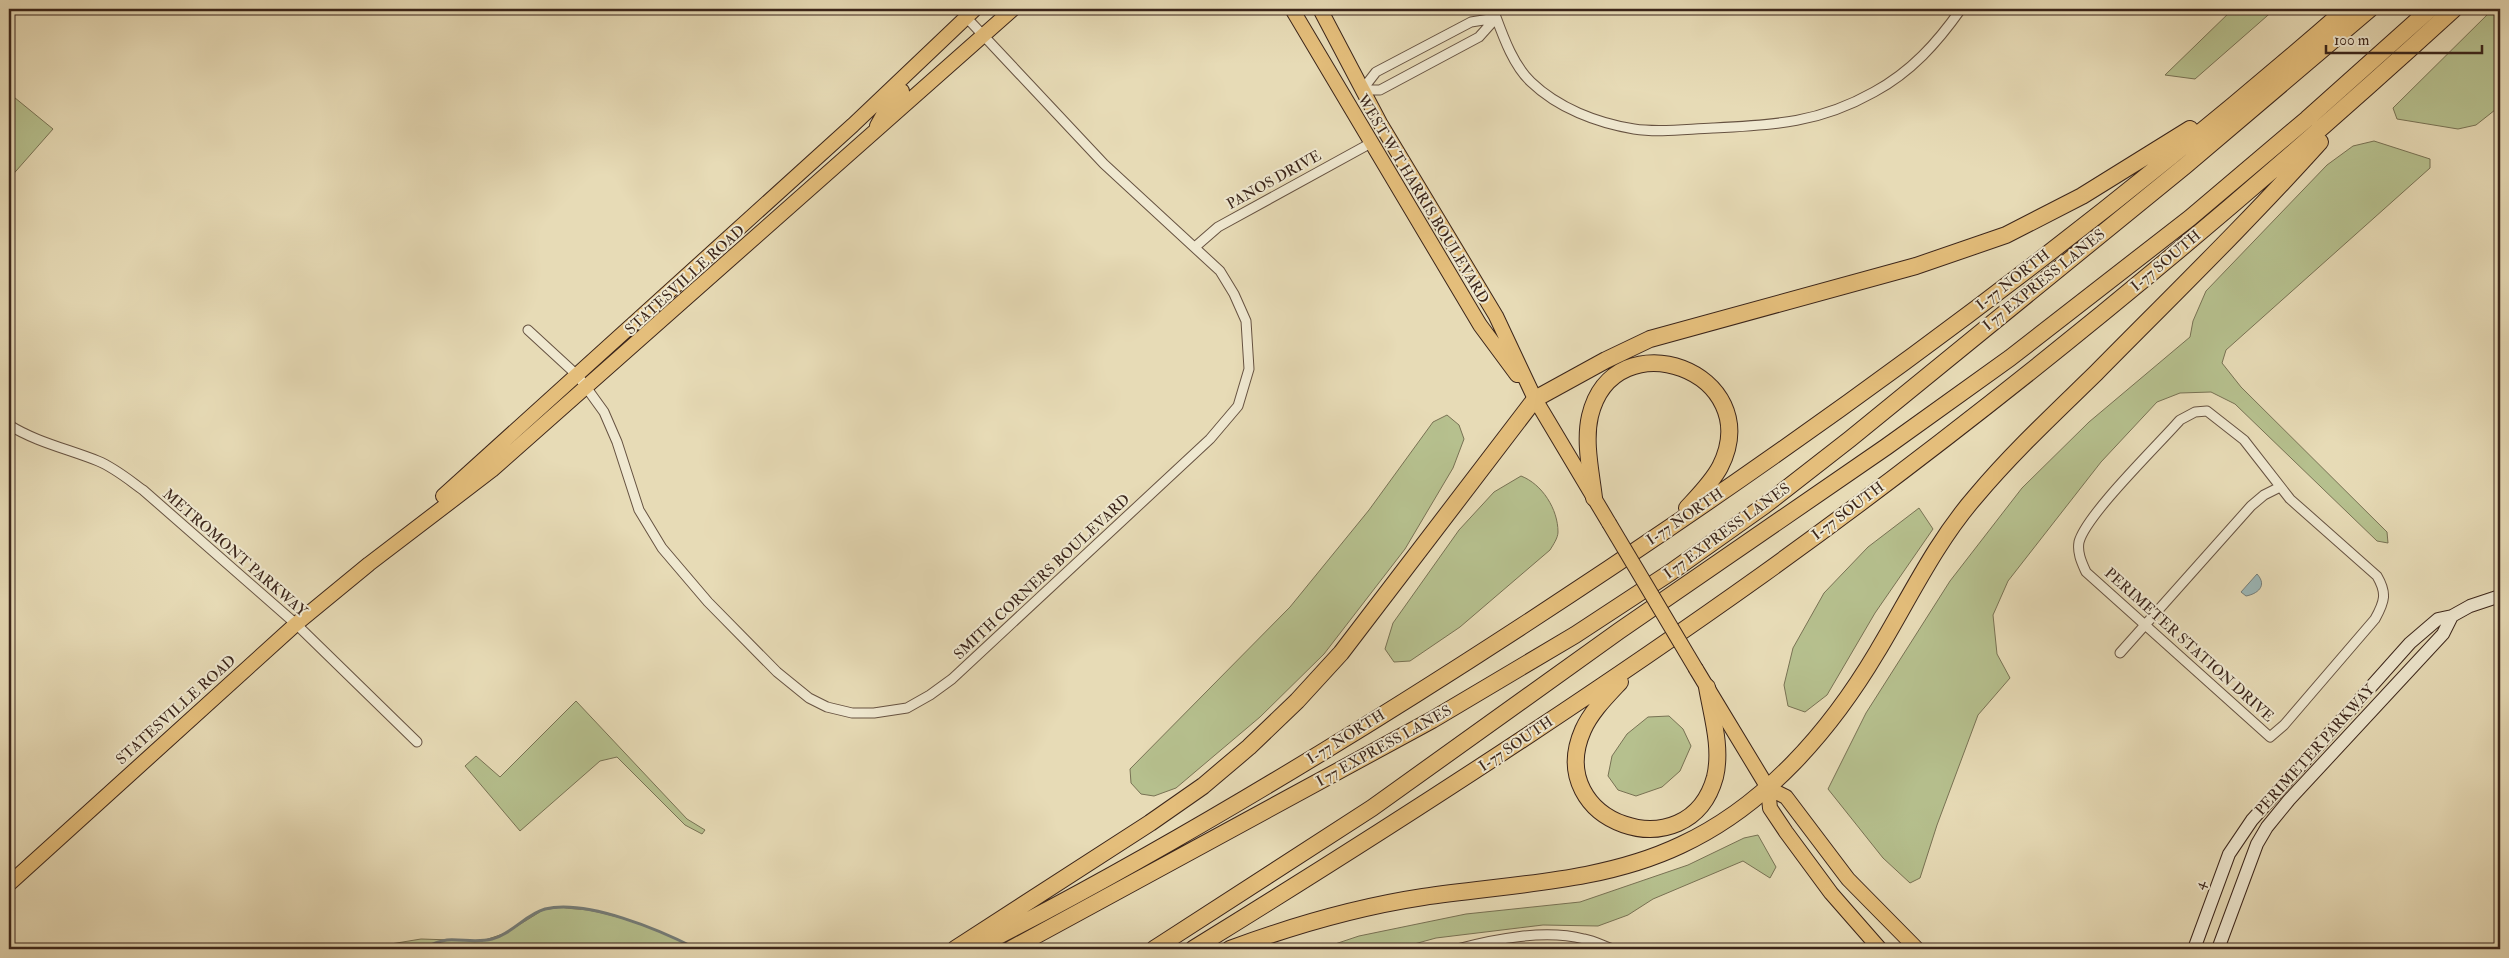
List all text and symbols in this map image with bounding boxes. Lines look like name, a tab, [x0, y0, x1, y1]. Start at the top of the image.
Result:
scale bar	[2326, 22, 2483, 54]
text: 100 m	[2334, 31, 2370, 50]
street label: WEST W T HARRIS BOULEVARD	[1352, 90, 1493, 307]
street label: PANOS DRIVE	[1223, 146, 1325, 214]
street label: STATESVILLE ROAD	[621, 221, 749, 339]
street label: I 77 EXPRESS LANES	[1979, 225, 2109, 335]
street label: I-77 SOUTH	[2127, 226, 2205, 296]
street label: I-77 NORTH	[1972, 245, 2054, 315]
street label: I-77 SOUTH	[1808, 478, 1888, 544]
street label: I 77 EXPRESS LANES	[1660, 479, 1794, 583]
street label: I-77 NORTH	[1643, 484, 1727, 550]
street label: METROMONT PARKWAY	[159, 485, 312, 622]
street label: SMITH CORNERS BOULEVARD	[950, 490, 1134, 664]
street label: PERIMETER STATION DRIVE	[2100, 564, 2278, 726]
street label: STATESVILLE ROAD	[112, 651, 240, 769]
street label: PERIMETER PARKWAY	[2251, 680, 2379, 820]
street label: I 77 EXPRESS LANES	[1313, 701, 1455, 791]
street label: I-77 NORTH	[1303, 706, 1389, 768]
street label: I-77 SOUTH	[1475, 712, 1557, 776]
street label: 4	[2190, 877, 2211, 892]

